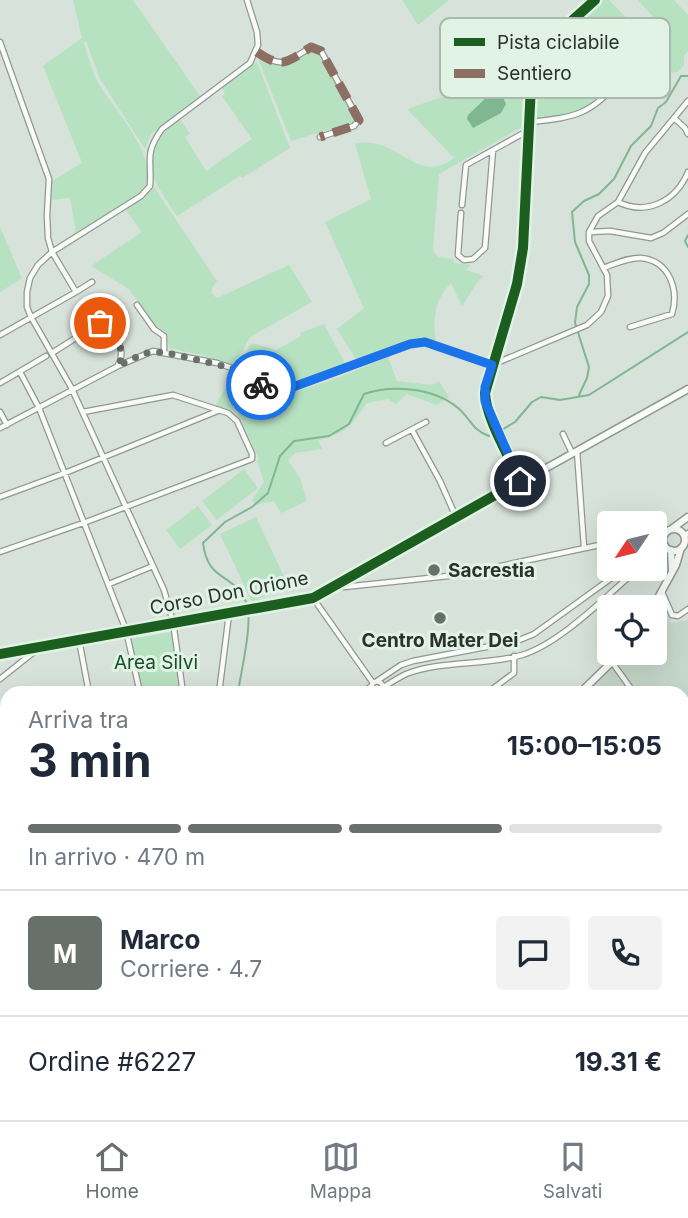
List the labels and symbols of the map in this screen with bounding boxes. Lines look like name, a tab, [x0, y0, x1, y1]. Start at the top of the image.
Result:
legend	[440, 18, 670, 98]
text: Pista ciclabile	[497, 31, 620, 54]
text: Sentiero	[497, 62, 572, 85]
pin	[70, 293, 130, 353]
courier	[226, 350, 296, 420]
pin	[490, 451, 550, 511]
north arrow	[597, 511, 667, 581]
place label: Sacrestia	[448, 559, 535, 582]
marker: Sacrestia	[426, 562, 442, 578]
street label: Corso Don Orione	[148, 566, 310, 620]
marker: Centro Mater Dei	[432, 610, 448, 626]
place label: Centro Mater Dei	[362, 629, 518, 652]
park label: Area Silvi	[114, 651, 198, 674]

